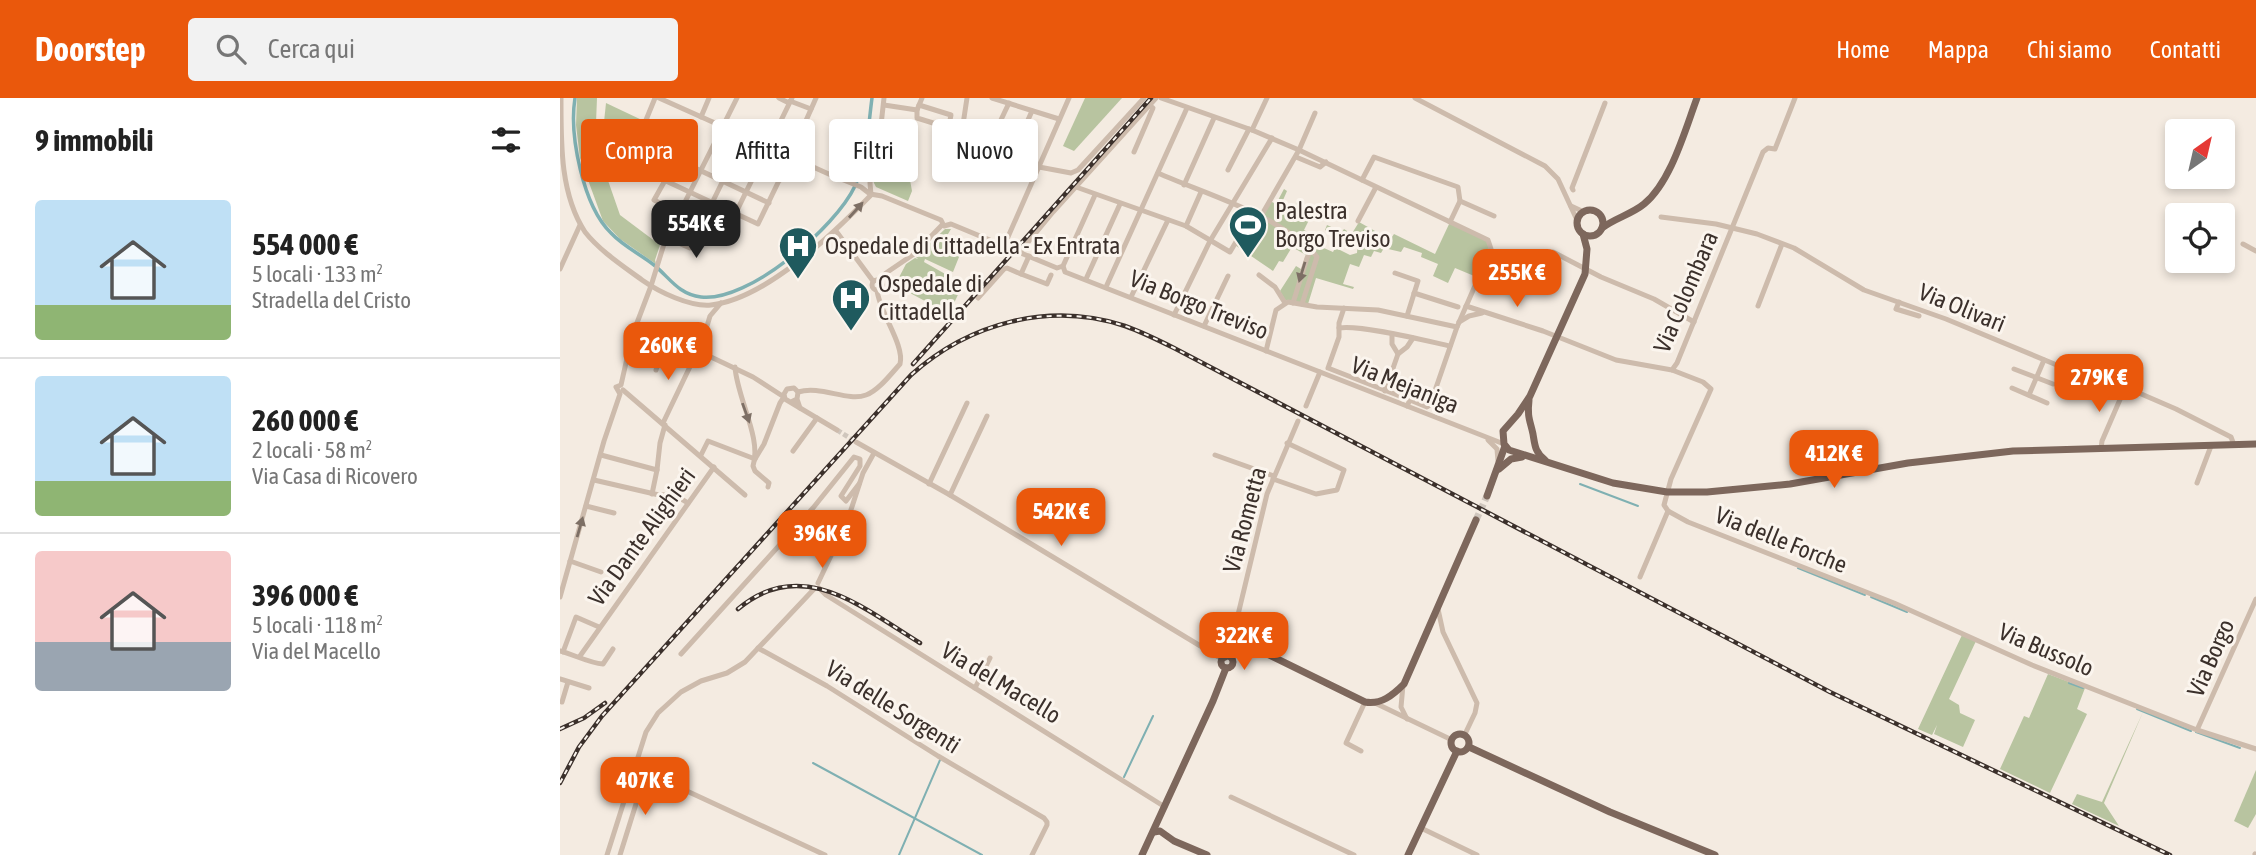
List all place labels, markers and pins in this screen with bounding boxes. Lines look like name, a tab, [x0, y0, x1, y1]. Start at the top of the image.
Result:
place label: Palestra Borgo Treviso	[1275, 197, 1390, 252]
pin: 554K €	[639, 200, 753, 260]
sports icon: Palestra Borgo Treviso	[1227, 204, 1269, 259]
hospital icon: Ospedale di Cittadella - Ex Entrata	[777, 225, 819, 280]
place label: Ospedale di Cittadella - Ex Entrata	[825, 232, 1121, 259]
pin: 255K €	[1460, 250, 1574, 309]
place label: Ospedale di Cittadella	[878, 270, 982, 325]
hospital icon: Ospedale di Cittadella	[830, 277, 872, 332]
pin: 260K €	[611, 322, 725, 382]
pin: 279K €	[2042, 354, 2156, 414]
pin: 412K €	[1777, 430, 1891, 490]
pin: 542K €	[1004, 489, 1118, 548]
pin: 396K €	[765, 510, 879, 570]
pin: 322K €	[1187, 612, 1301, 672]
pin: 407K €	[588, 758, 702, 817]

